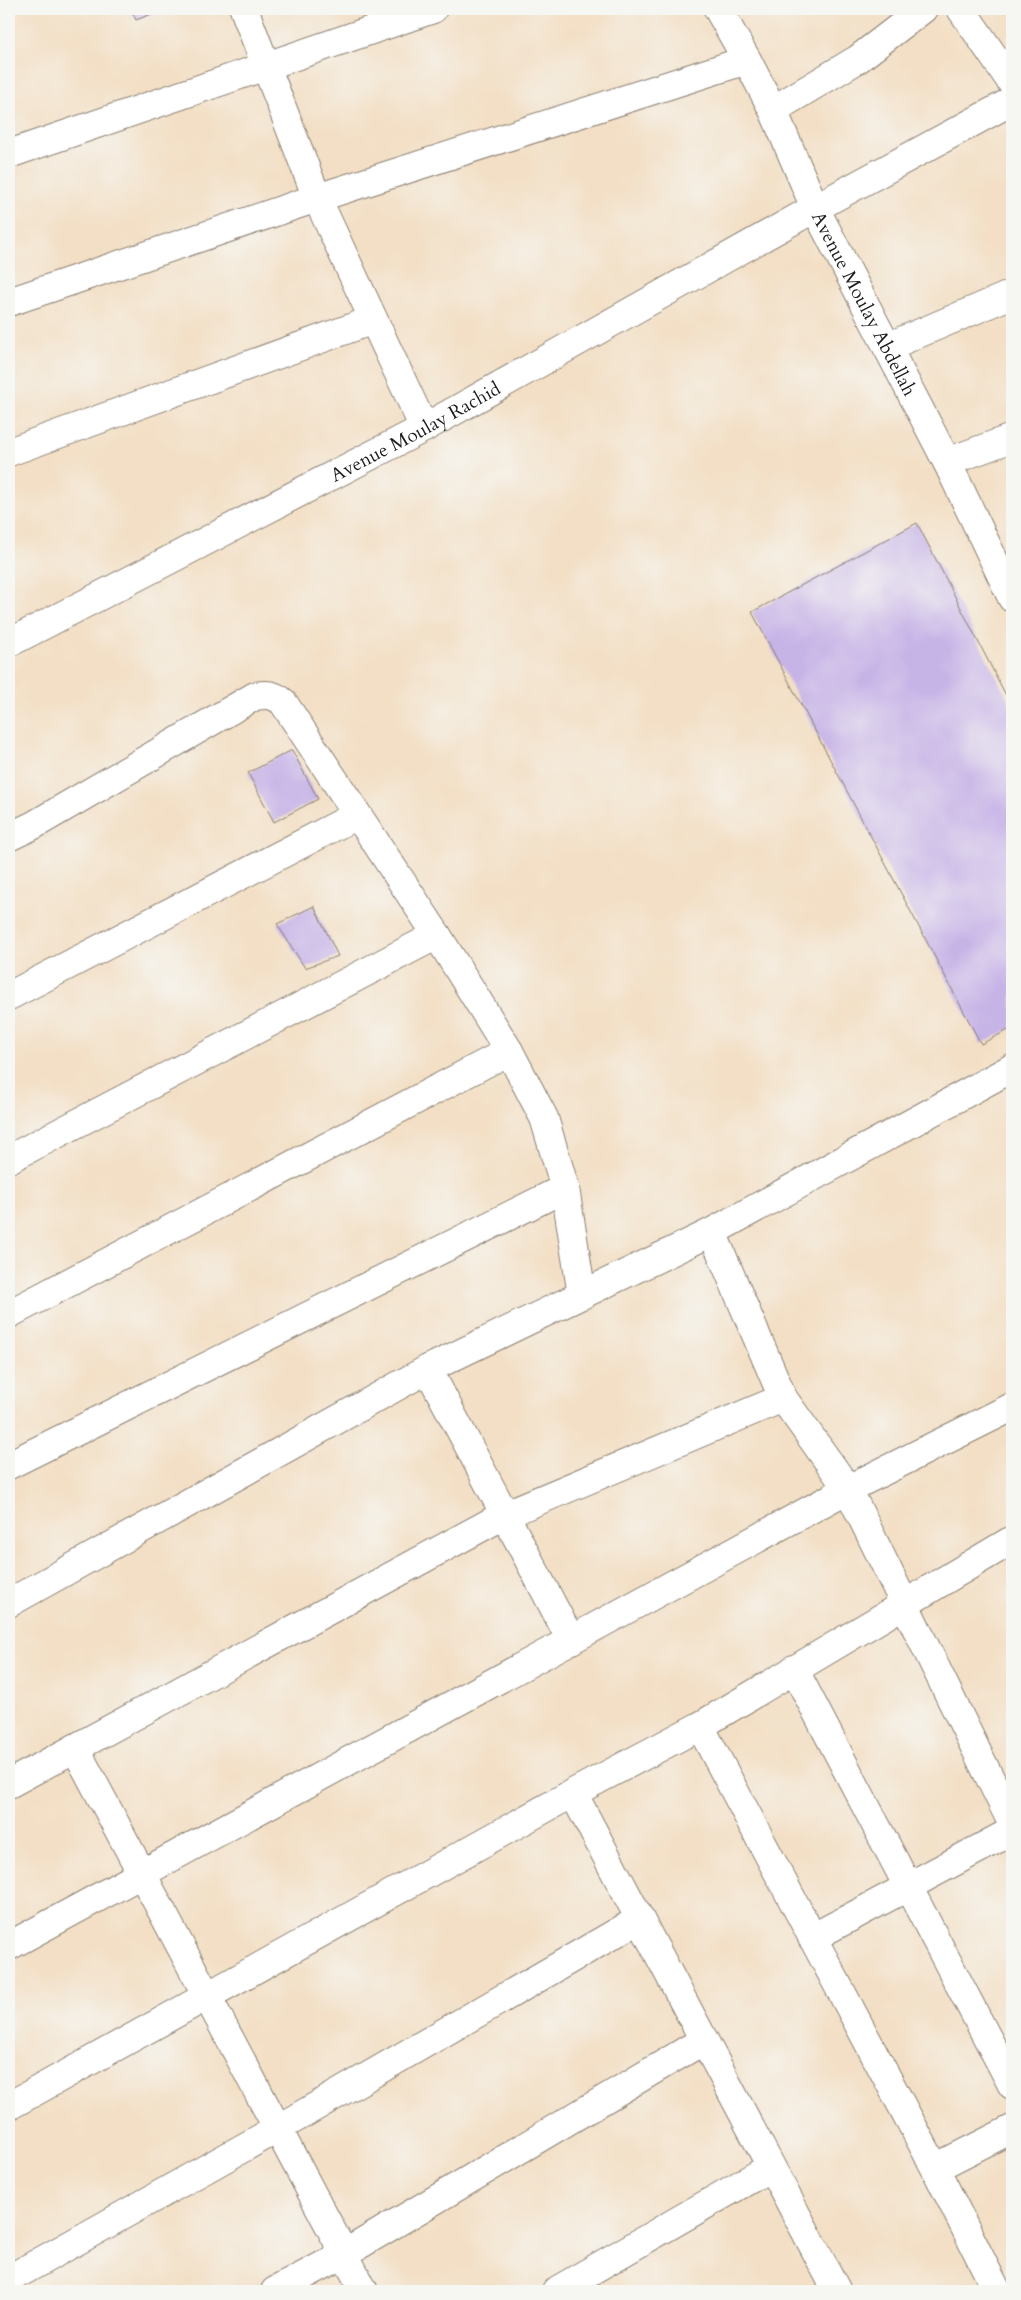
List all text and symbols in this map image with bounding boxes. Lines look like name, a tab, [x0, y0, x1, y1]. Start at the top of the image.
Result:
street label: Avenue Moulay Abdellah	[805, 207, 923, 401]
street label: Avenue Moulay Rachid	[326, 376, 505, 488]

